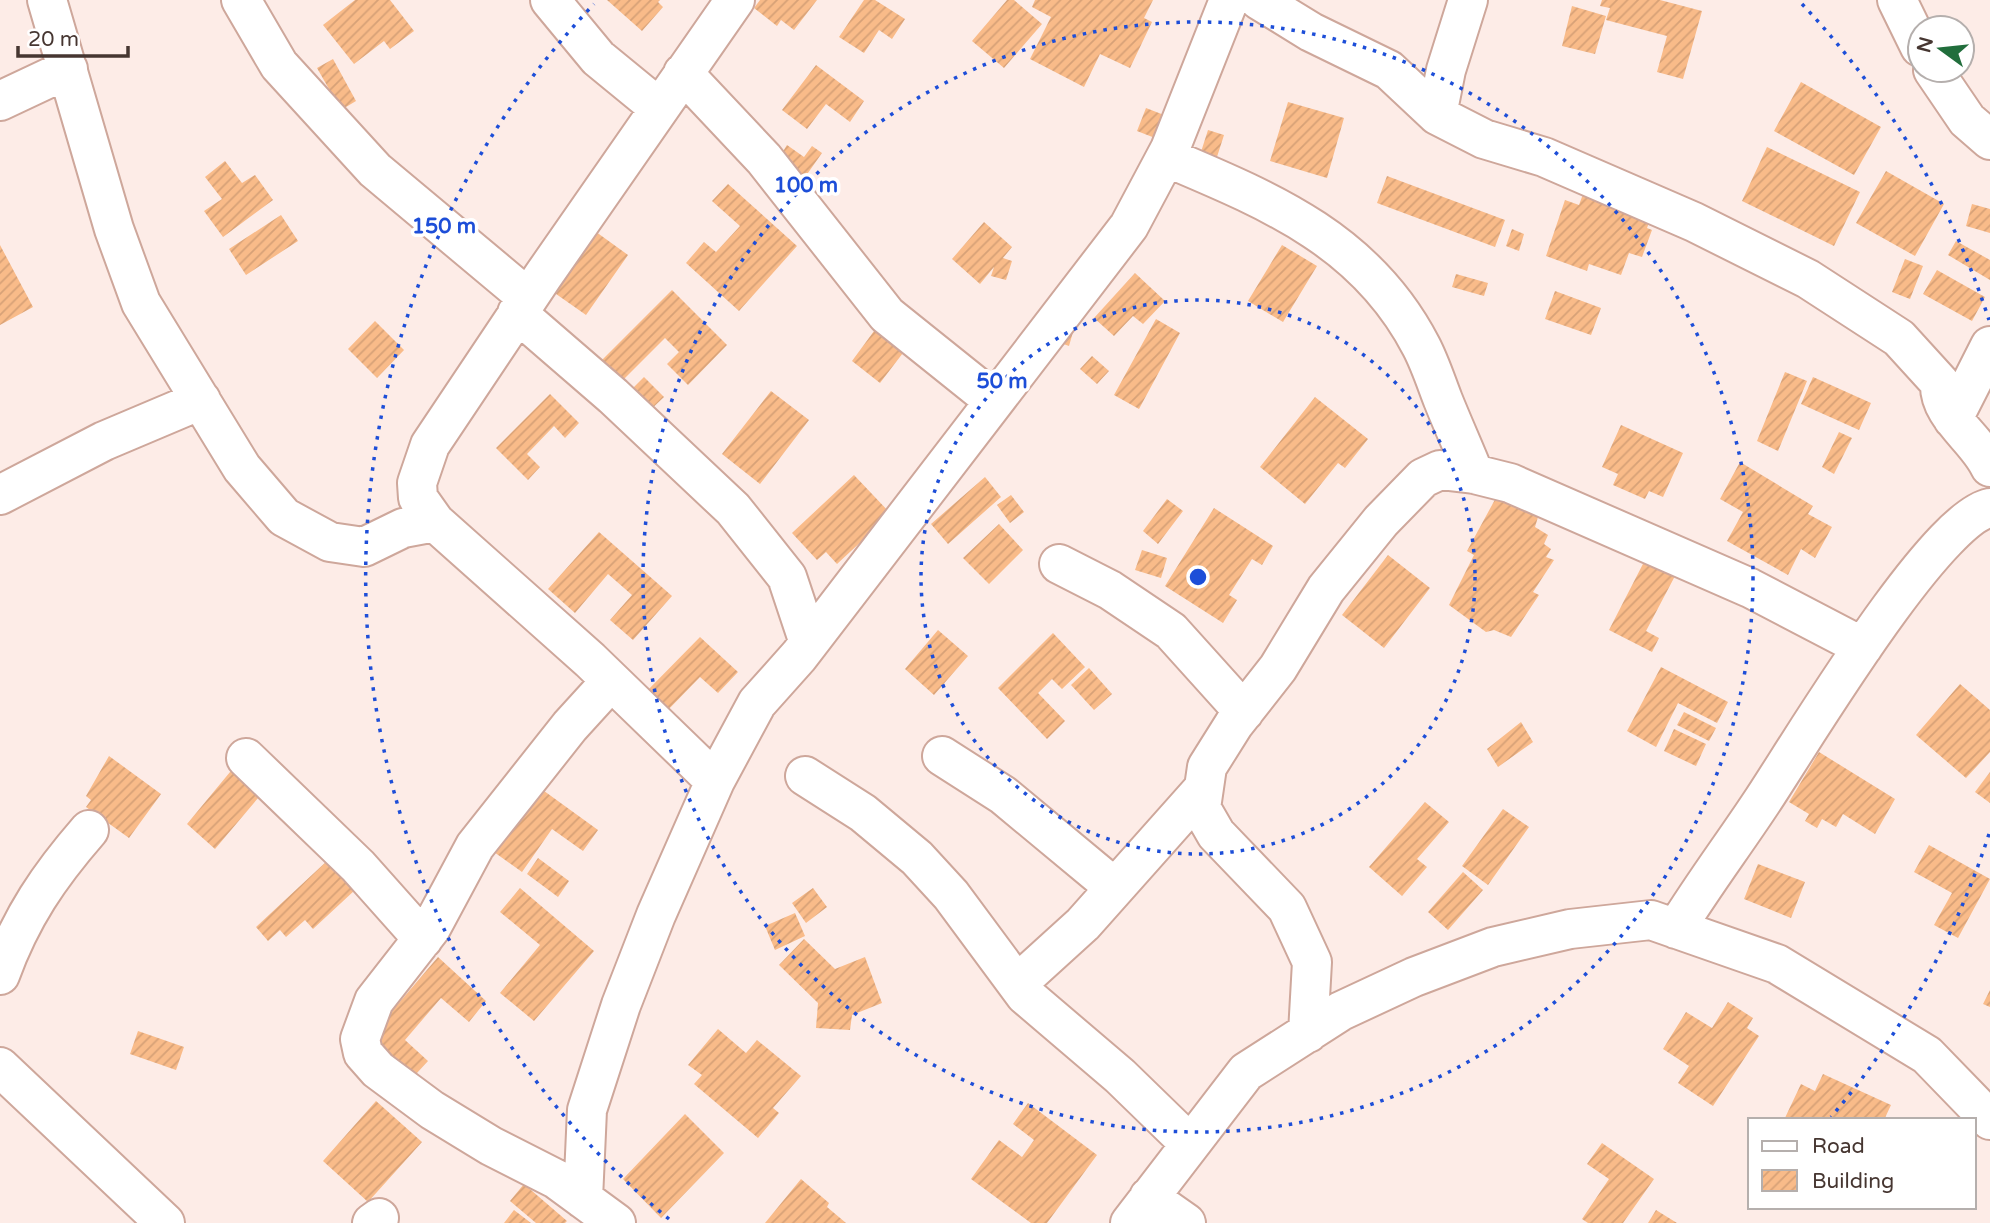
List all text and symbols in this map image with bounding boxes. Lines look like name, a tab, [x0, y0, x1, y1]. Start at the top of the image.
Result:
scale bar	[18, 14, 128, 58]
north arrow	[1906, 14, 1976, 84]
text: 20 m	[28, 27, 79, 52]
text: N	[1913, 35, 1938, 55]
text: 100 m	[774, 173, 838, 198]
text: 150 m	[412, 214, 476, 239]
text: 50 m	[976, 369, 1028, 394]
centre of rings	[1186, 565, 1210, 589]
legend	[1748, 1118, 1976, 1209]
text: Road	[1812, 1134, 1865, 1159]
text: Building	[1812, 1169, 1894, 1194]

